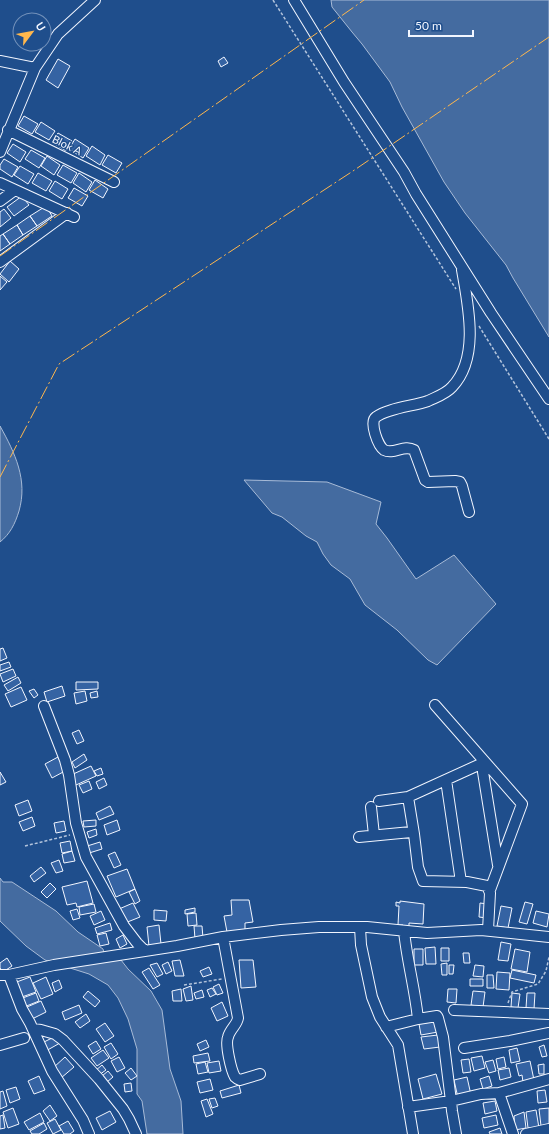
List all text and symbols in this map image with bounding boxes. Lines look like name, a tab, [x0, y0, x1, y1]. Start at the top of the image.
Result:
north arrow	[12, 12, 52, 52]
scale bar	[409, 12, 473, 38]
text: 50 m	[415, 18, 442, 33]
text: U	[33, 20, 49, 33]
street label: Blok A	[50, 132, 85, 157]

